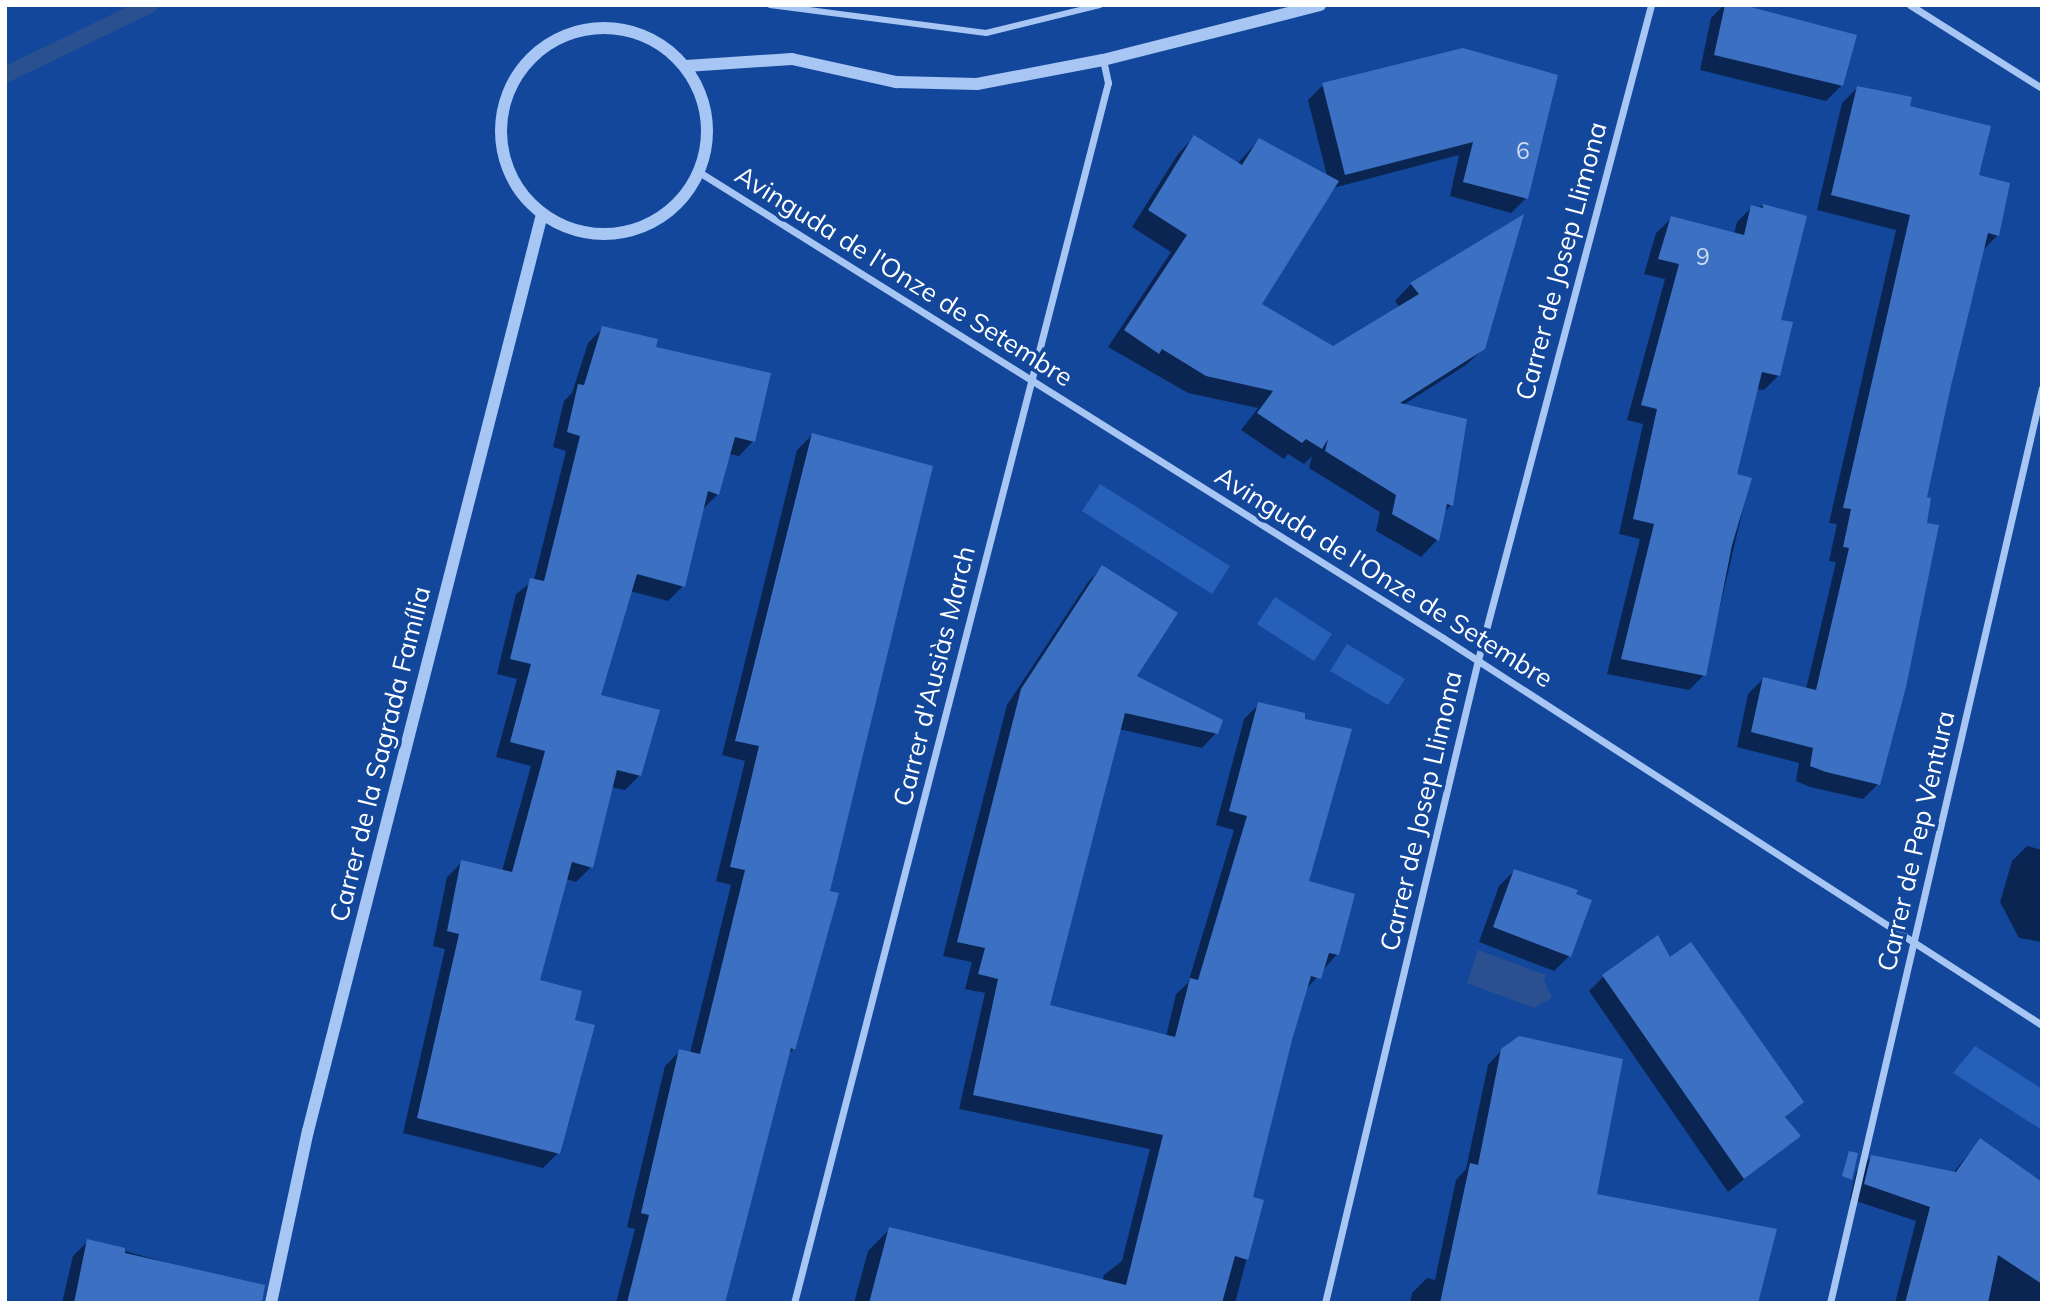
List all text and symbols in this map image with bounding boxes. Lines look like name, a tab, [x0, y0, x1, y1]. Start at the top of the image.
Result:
street label: Carrer de Josep Llimona	[1509, 119, 1613, 403]
house number: 6	[1516, 137, 1530, 165]
street label: Avinguda de l'Onze de Setembre	[729, 159, 1079, 393]
house number: 9	[1696, 243, 1710, 271]
street label: Avinguda de l'Onze de Setembre	[1209, 460, 1559, 694]
street label: Carrer d'Ausiàs March	[887, 543, 981, 809]
street label: Carrer de la Sagrada Família	[323, 583, 437, 925]
street label: Carrer de Josep Llimona	[1374, 668, 1468, 954]
street label: Carrer de Pep Ventura	[1871, 708, 1961, 974]

